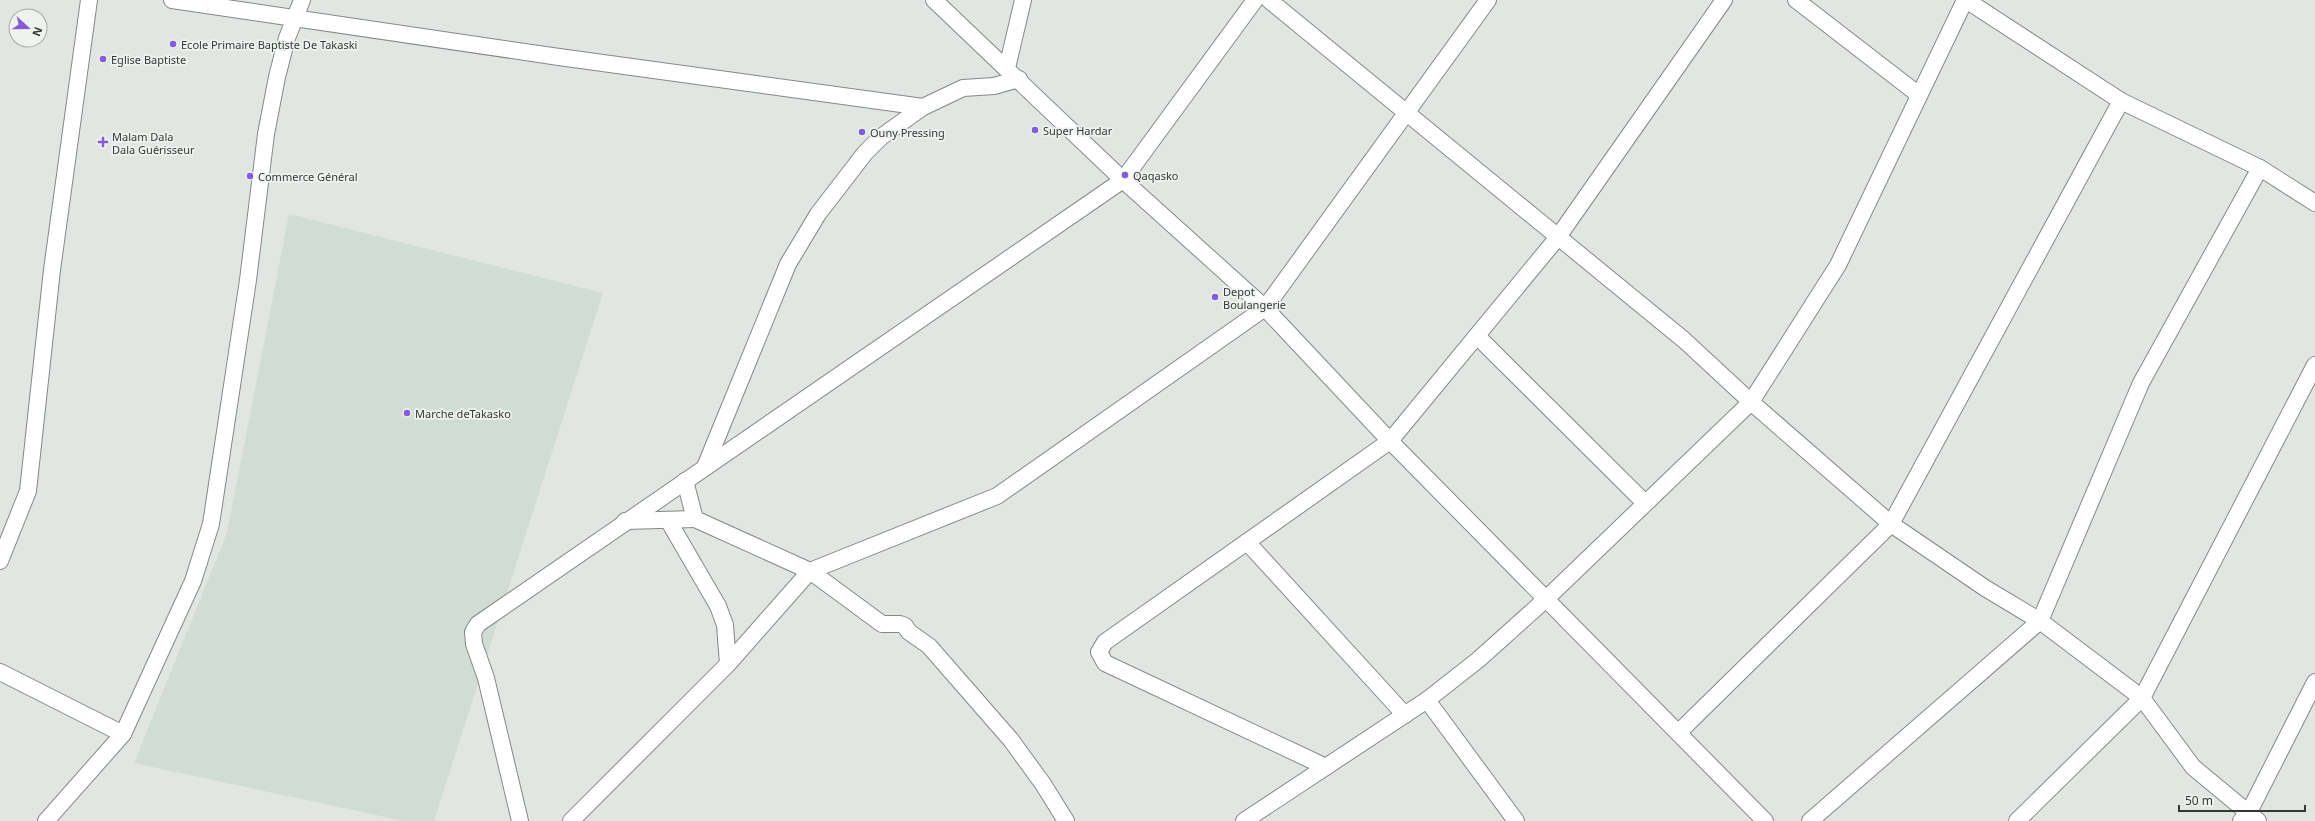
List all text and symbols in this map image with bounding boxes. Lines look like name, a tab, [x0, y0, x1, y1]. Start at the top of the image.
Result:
north arrow	[8, 8, 48, 48]
text: N	[29, 25, 46, 39]
place label: Ecole Primaire Baptiste De Takaski	[181, 37, 357, 52]
marker: Ecole Primaire Baptiste De Takaski	[168, 39, 178, 49]
place label: Eglise Baptiste	[111, 52, 186, 67]
marker: Eglise Baptiste	[98, 54, 108, 64]
place label: Super Hardar	[1043, 123, 1113, 138]
place label: Ouny Pressing	[870, 125, 945, 140]
marker: Super Hardar	[1030, 125, 1040, 135]
marker: Ouny Pressing	[857, 127, 867, 137]
place label: Malam Dala Dala Guérisseur	[112, 129, 195, 157]
marker: Malam Dala Dala Guérisseur	[97, 136, 109, 148]
place label: Qaqasko	[1133, 168, 1179, 183]
place label: Commerce Général	[258, 169, 358, 184]
marker: Qaqasko	[1120, 170, 1130, 180]
marker: Commerce Général	[245, 171, 255, 181]
place label: Depot Boulangerie	[1223, 284, 1286, 312]
marker: Depot Boulangerie	[1210, 292, 1220, 302]
place label: Marche deTakasko	[415, 406, 511, 421]
marker: Marche deTakasko	[402, 408, 412, 418]
scale bar	[2179, 787, 2305, 813]
text: 50 m	[2185, 792, 2213, 809]

